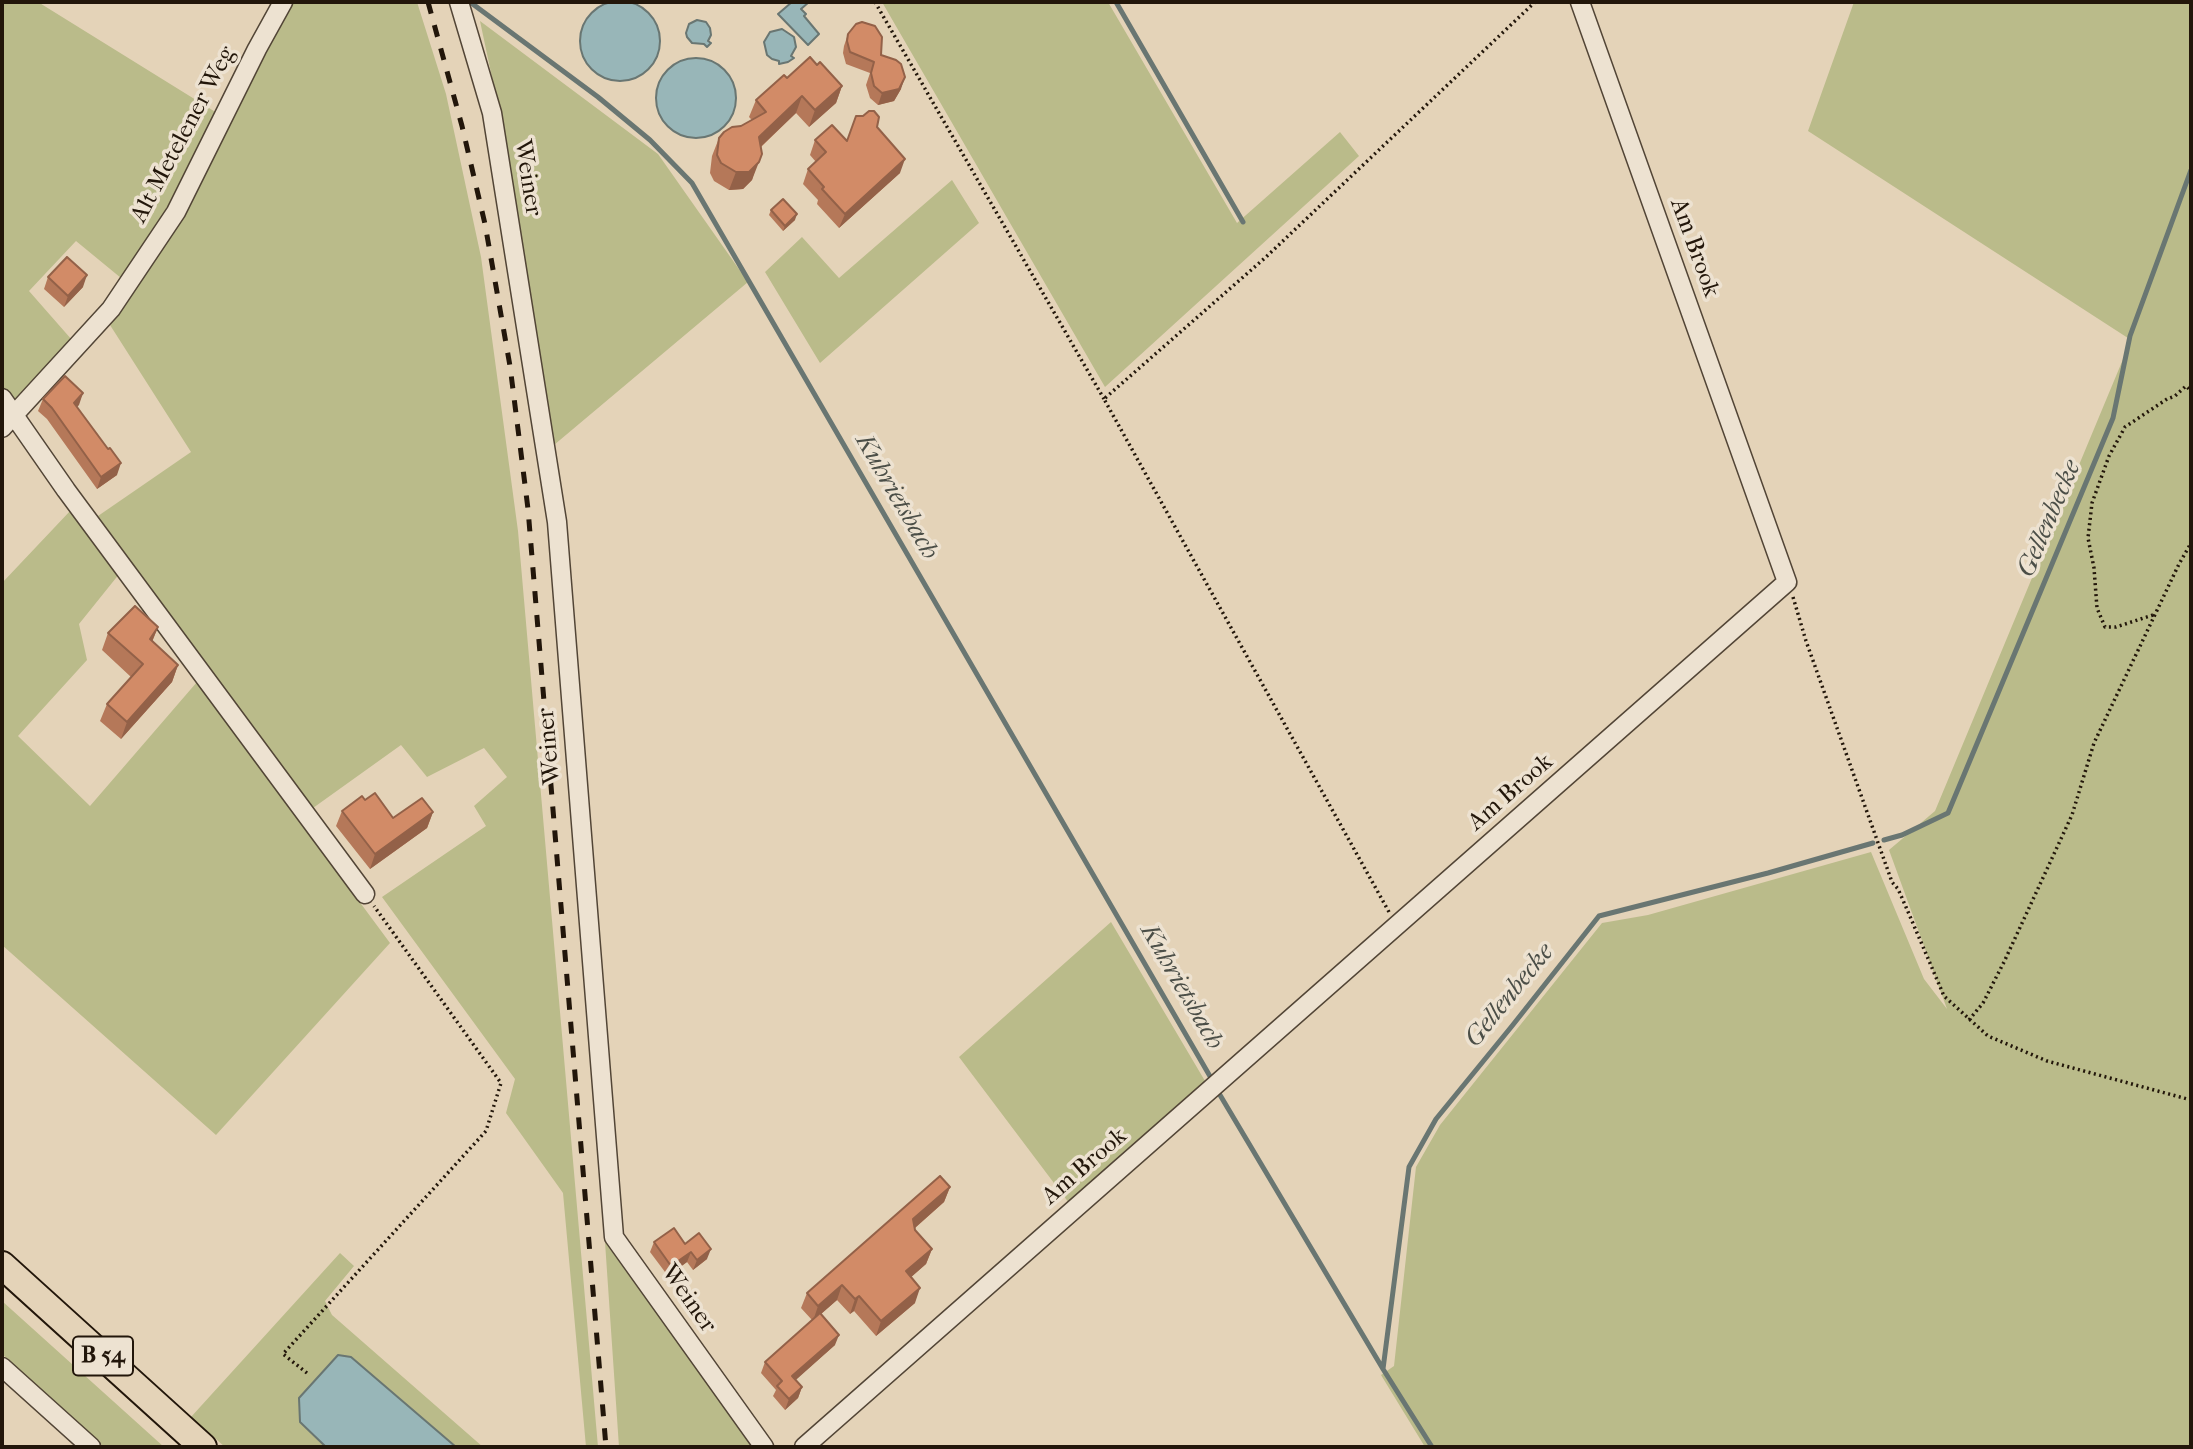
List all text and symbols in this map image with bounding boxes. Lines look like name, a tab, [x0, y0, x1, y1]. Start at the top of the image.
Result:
street label: Alt Metelener Weg	[125, 42, 243, 228]
street label: Weiner	[507, 138, 547, 218]
street label: Am Brook	[1663, 195, 1725, 301]
water label: Kuhrietsbach	[847, 429, 945, 565]
water label: Gellenbecke	[2011, 456, 2089, 582]
street label: Weiner	[532, 706, 568, 786]
street label: Am Brook	[1463, 748, 1559, 838]
water label: Kuhrietsbach	[1132, 919, 1230, 1055]
water label: Gellenbecke	[1459, 938, 1561, 1054]
street label: Am Brook	[1037, 1122, 1133, 1212]
street label: Weiner	[654, 1259, 722, 1339]
road number: B 54	[73, 1336, 133, 1376]

